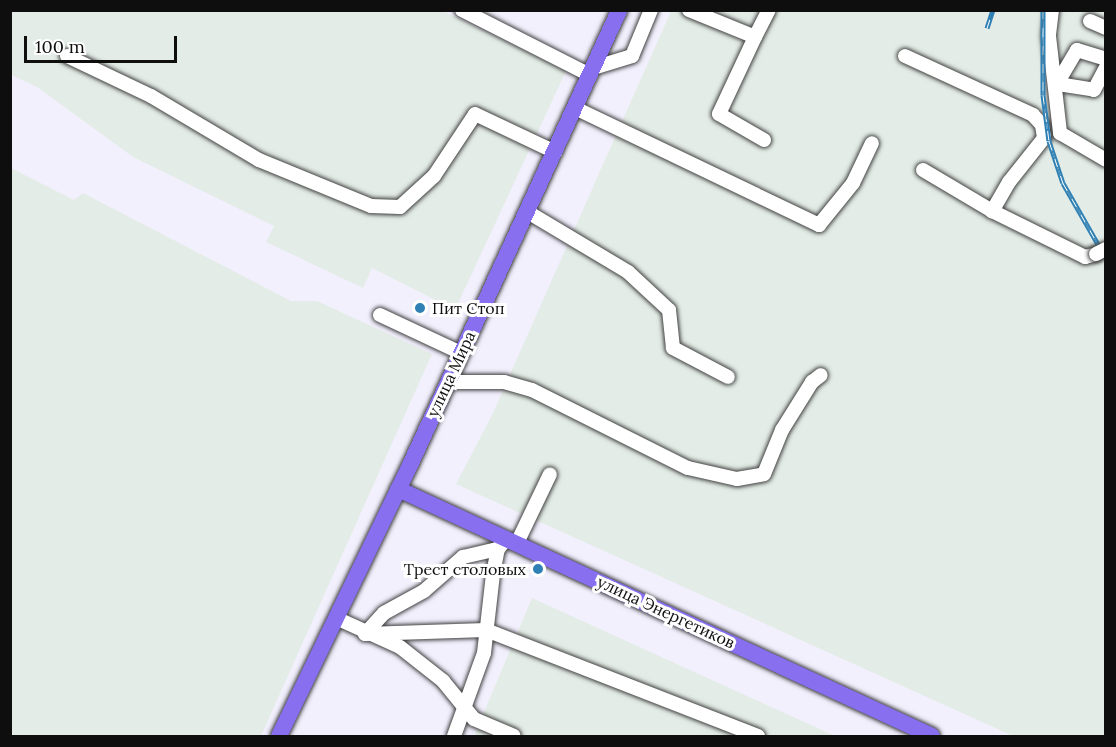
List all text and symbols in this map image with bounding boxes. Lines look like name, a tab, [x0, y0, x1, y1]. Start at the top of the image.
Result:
scale bar	[27, 24, 180, 62]
text: 100 m	[35, 35, 85, 58]
place label: Пит Стоп	[432, 298, 505, 318]
marker: Пит Стоп	[413, 301, 427, 315]
street label: улица Мира	[423, 328, 479, 420]
place label: Трест столовых	[404, 559, 526, 579]
marker: Трест столовых	[531, 562, 545, 576]
street label: улица Энергетиков	[594, 572, 738, 652]

